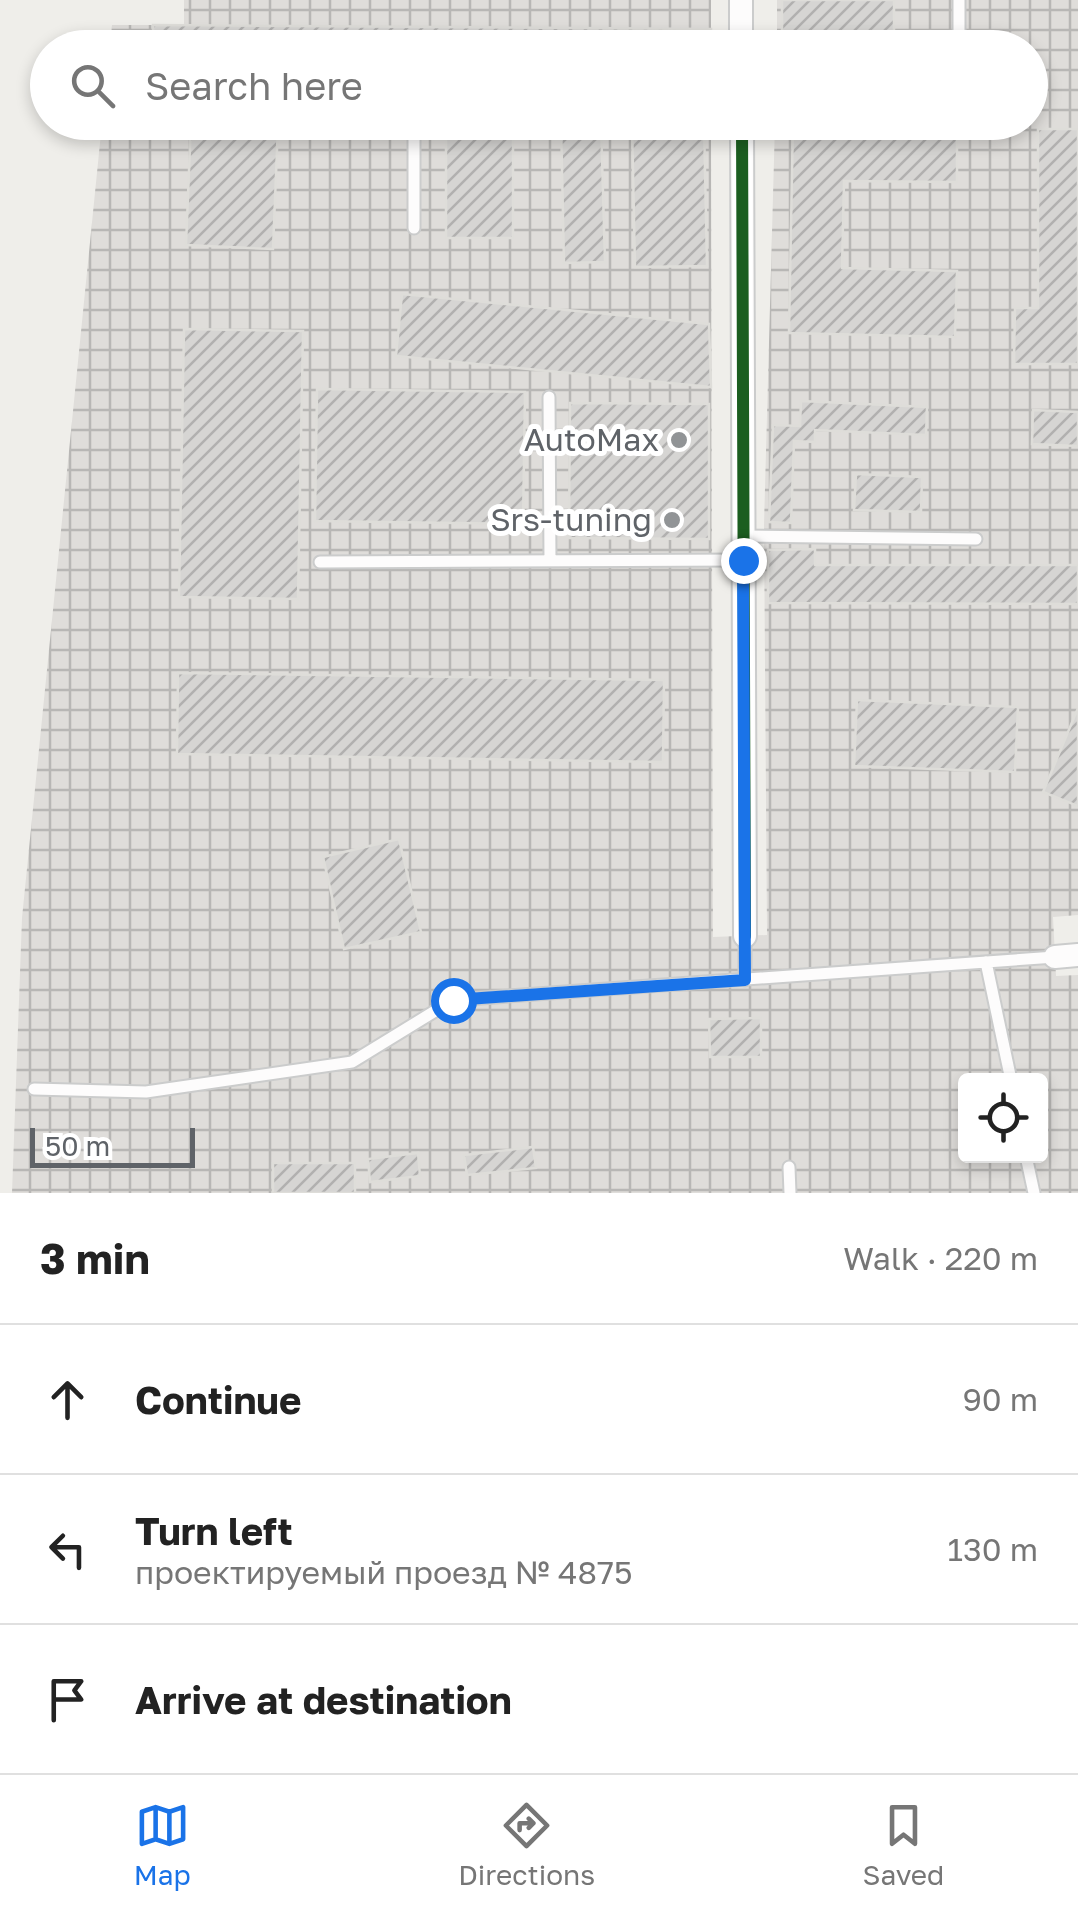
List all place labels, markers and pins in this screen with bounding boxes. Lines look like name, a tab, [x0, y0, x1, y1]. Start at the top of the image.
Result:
place label: AutoMax	[524, 420, 659, 458]
marker: AutoMax	[668, 429, 690, 451]
place label: Srs-tuning	[490, 500, 652, 538]
marker: Srs-tuning	[661, 509, 683, 531]

